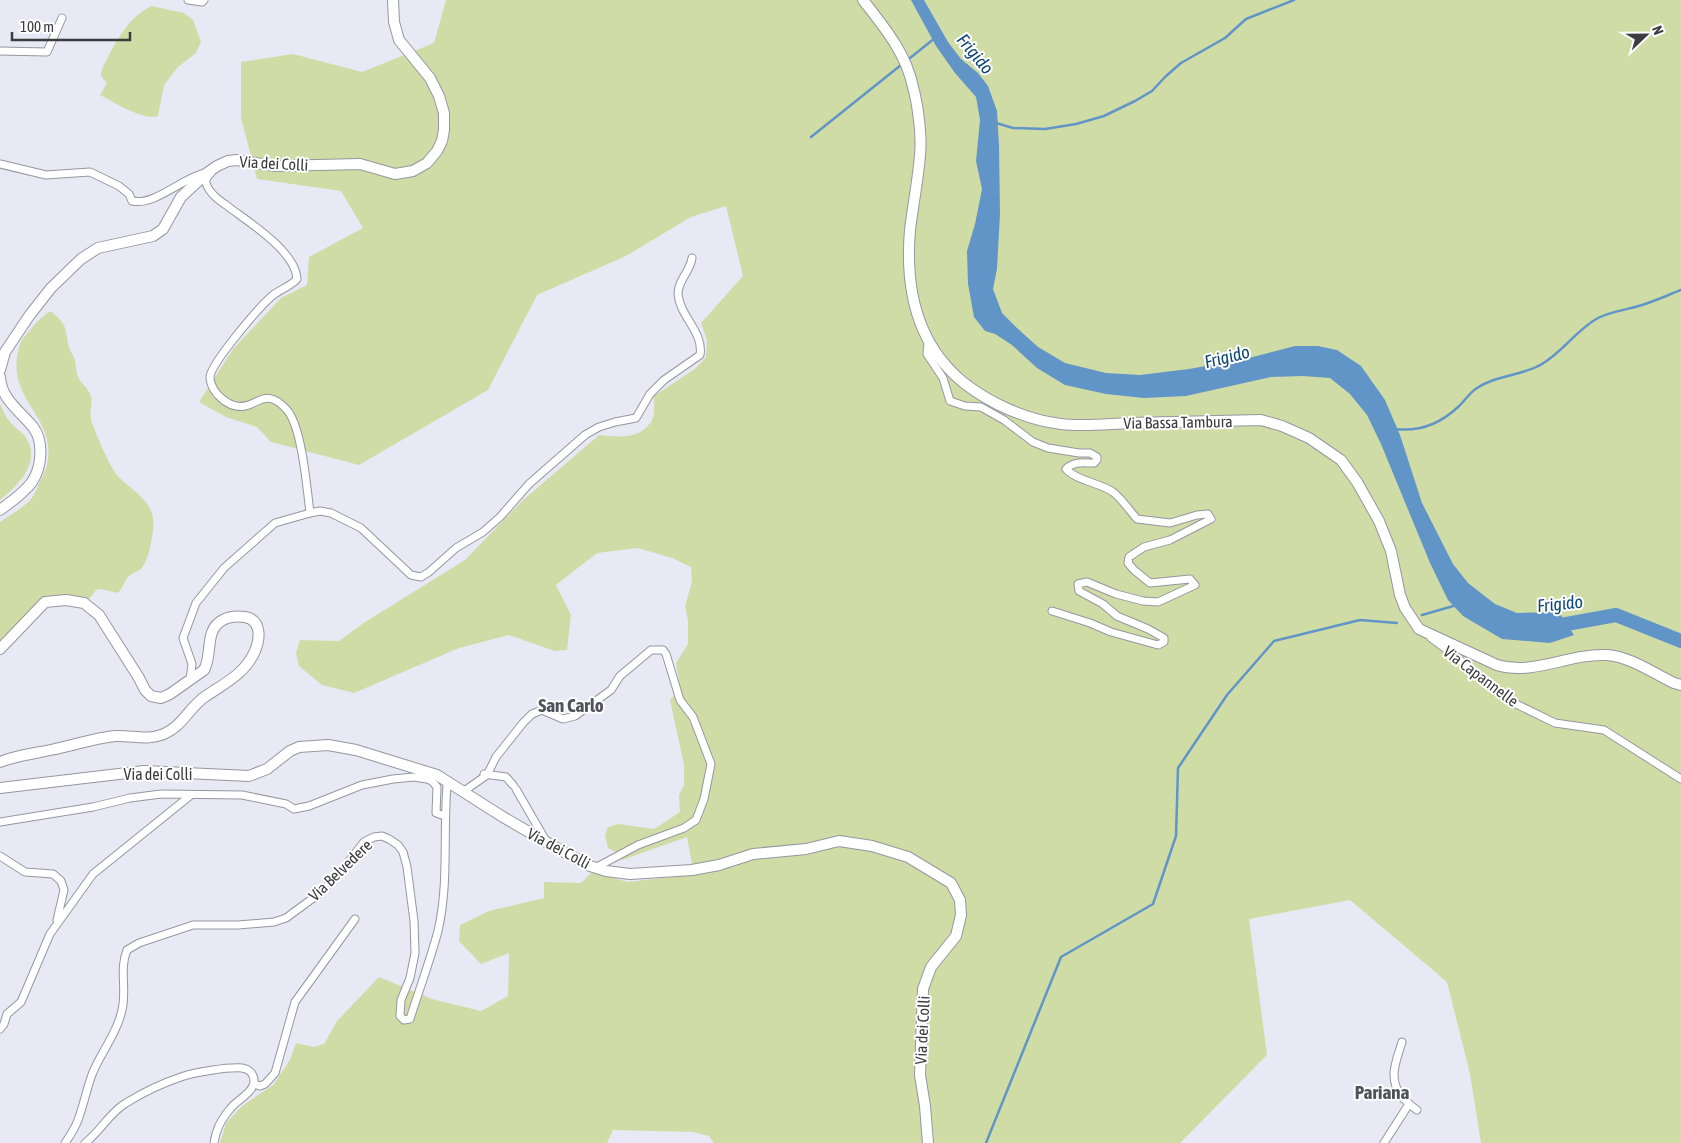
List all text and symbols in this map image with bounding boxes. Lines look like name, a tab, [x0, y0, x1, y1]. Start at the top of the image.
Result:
scale bar	[12, 10, 130, 42]
north arrow	[1621, 10, 1671, 60]
text: 100 m	[20, 18, 54, 35]
text: N	[1649, 23, 1667, 37]
water label: Frigido	[953, 29, 998, 78]
street label: Via dei Colli	[239, 152, 309, 174]
water label: Frigido	[1202, 341, 1252, 372]
street label: Via Bassa Tambura	[1123, 412, 1233, 432]
water label: Frigido	[1536, 591, 1584, 616]
street label: Via Capannelle	[1439, 642, 1522, 711]
district label: San Carlo	[538, 694, 604, 716]
street label: Via dei Colli	[124, 765, 192, 783]
street label: Via dei Colli	[524, 824, 594, 872]
street label: Via Belvedere	[305, 836, 375, 904]
street label: Via dei Colli	[911, 995, 933, 1065]
district label: Pariana	[1355, 1081, 1409, 1103]

